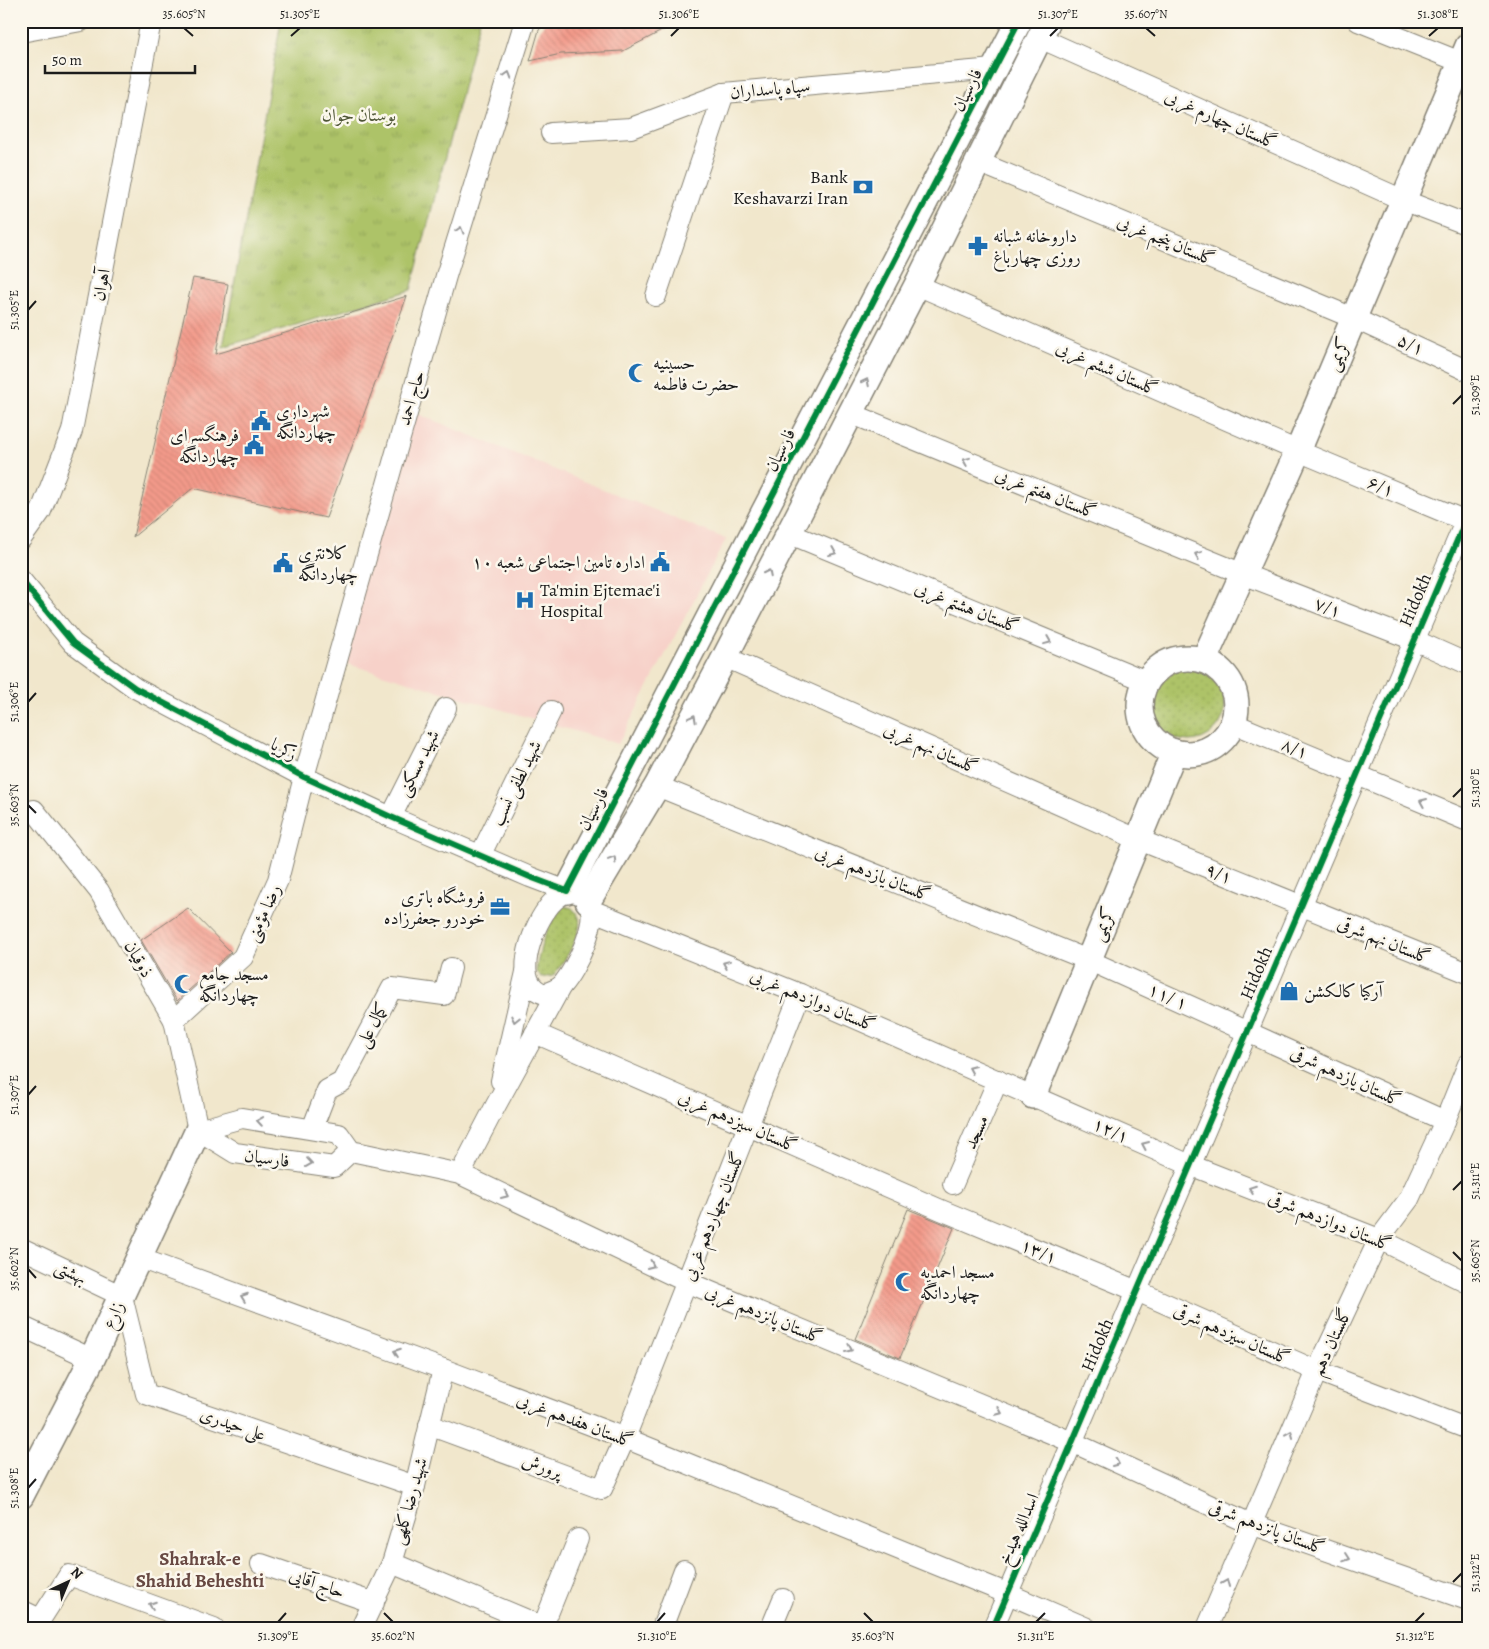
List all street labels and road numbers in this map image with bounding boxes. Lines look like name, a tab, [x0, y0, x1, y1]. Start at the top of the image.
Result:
street label: فارسیان	[946, 64, 988, 116]
street label: سپاه پاسداران	[729, 74, 811, 105]
street label: گلستان چهارم غربی	[1160, 84, 1281, 158]
street label: گلستان پنجم غربی	[1112, 209, 1218, 276]
street label: آهوان	[86, 265, 116, 303]
street label: ۵/۱	[1394, 327, 1428, 361]
street label: کریمی	[1320, 333, 1356, 375]
street label: گلستان ششم غربی	[1050, 335, 1162, 407]
street label: حاج احمد	[392, 368, 434, 429]
street label: فارسیان	[759, 424, 801, 476]
street label: گلستان هفتم غربی	[990, 462, 1100, 530]
street label: ۶/۱	[1364, 470, 1398, 502]
street label: Hidokh	[1393, 569, 1437, 630]
street label: گلستان هشتم غربی	[909, 575, 1023, 644]
street label: ۷/۱	[1311, 591, 1345, 623]
street label: گلستان نهم غربی	[878, 716, 982, 784]
street label: شهید مسکنی	[391, 726, 446, 801]
street label: زکریا	[267, 732, 301, 766]
street label: ۸/۱	[1278, 732, 1312, 764]
street label: شهید لطفی نسب	[485, 736, 548, 830]
street label: فارسیان	[572, 783, 614, 835]
street label: گلستان یازدهم غربی	[810, 839, 934, 912]
street label: ۹/۱	[1202, 857, 1236, 889]
street label: رضا مؤمنی	[240, 880, 287, 946]
street label: کریمی	[1085, 903, 1121, 945]
street label: گلستان نهم شرقی	[1332, 910, 1434, 974]
street label: ذوقیان	[119, 936, 159, 982]
street label: Hidokh	[1234, 942, 1278, 1003]
street label: گلستان دوازدهم غربی	[745, 963, 879, 1042]
street label: ۱۱/ ۱	[1144, 977, 1192, 1015]
street label: کمال علی	[350, 998, 395, 1052]
street label: گلستان یازدهم شرقی	[1285, 1040, 1405, 1117]
street label: گلستان سیزدهم غربی	[673, 1084, 801, 1163]
street label: مسجد	[958, 1111, 994, 1153]
street label: ۱۲/۱	[1089, 1111, 1133, 1149]
street label: فارسیان	[243, 1143, 291, 1173]
street label: گلستان چهاردهم غربی	[676, 1148, 755, 1286]
street label: گلستان دوازدهم شرقی	[1263, 1185, 1395, 1261]
street label: ۱۳/۱	[1017, 1233, 1061, 1269]
street label: بهشتی	[51, 1254, 91, 1291]
street label: گلستان پانزدهم غربی	[700, 1279, 826, 1354]
street label: زارع	[96, 1297, 133, 1334]
street label: گلستان سیزدهم شرقی	[1168, 1298, 1294, 1375]
street label: گلستان دهم	[1305, 1304, 1362, 1382]
street label: Hidokh	[1075, 1314, 1119, 1375]
street label: گلستان هفدهم غربی	[511, 1387, 637, 1458]
street label: علی حیدری	[197, 1402, 269, 1447]
street label: پرورش	[519, 1448, 567, 1485]
street label: شهید رضا کلهی	[385, 1454, 433, 1548]
street label: اسدالله هیدخ	[992, 1489, 1048, 1570]
street label: گلستان پانزدهم شرقی	[1204, 1494, 1328, 1565]
street label: حاج آقایی	[285, 1562, 348, 1607]

